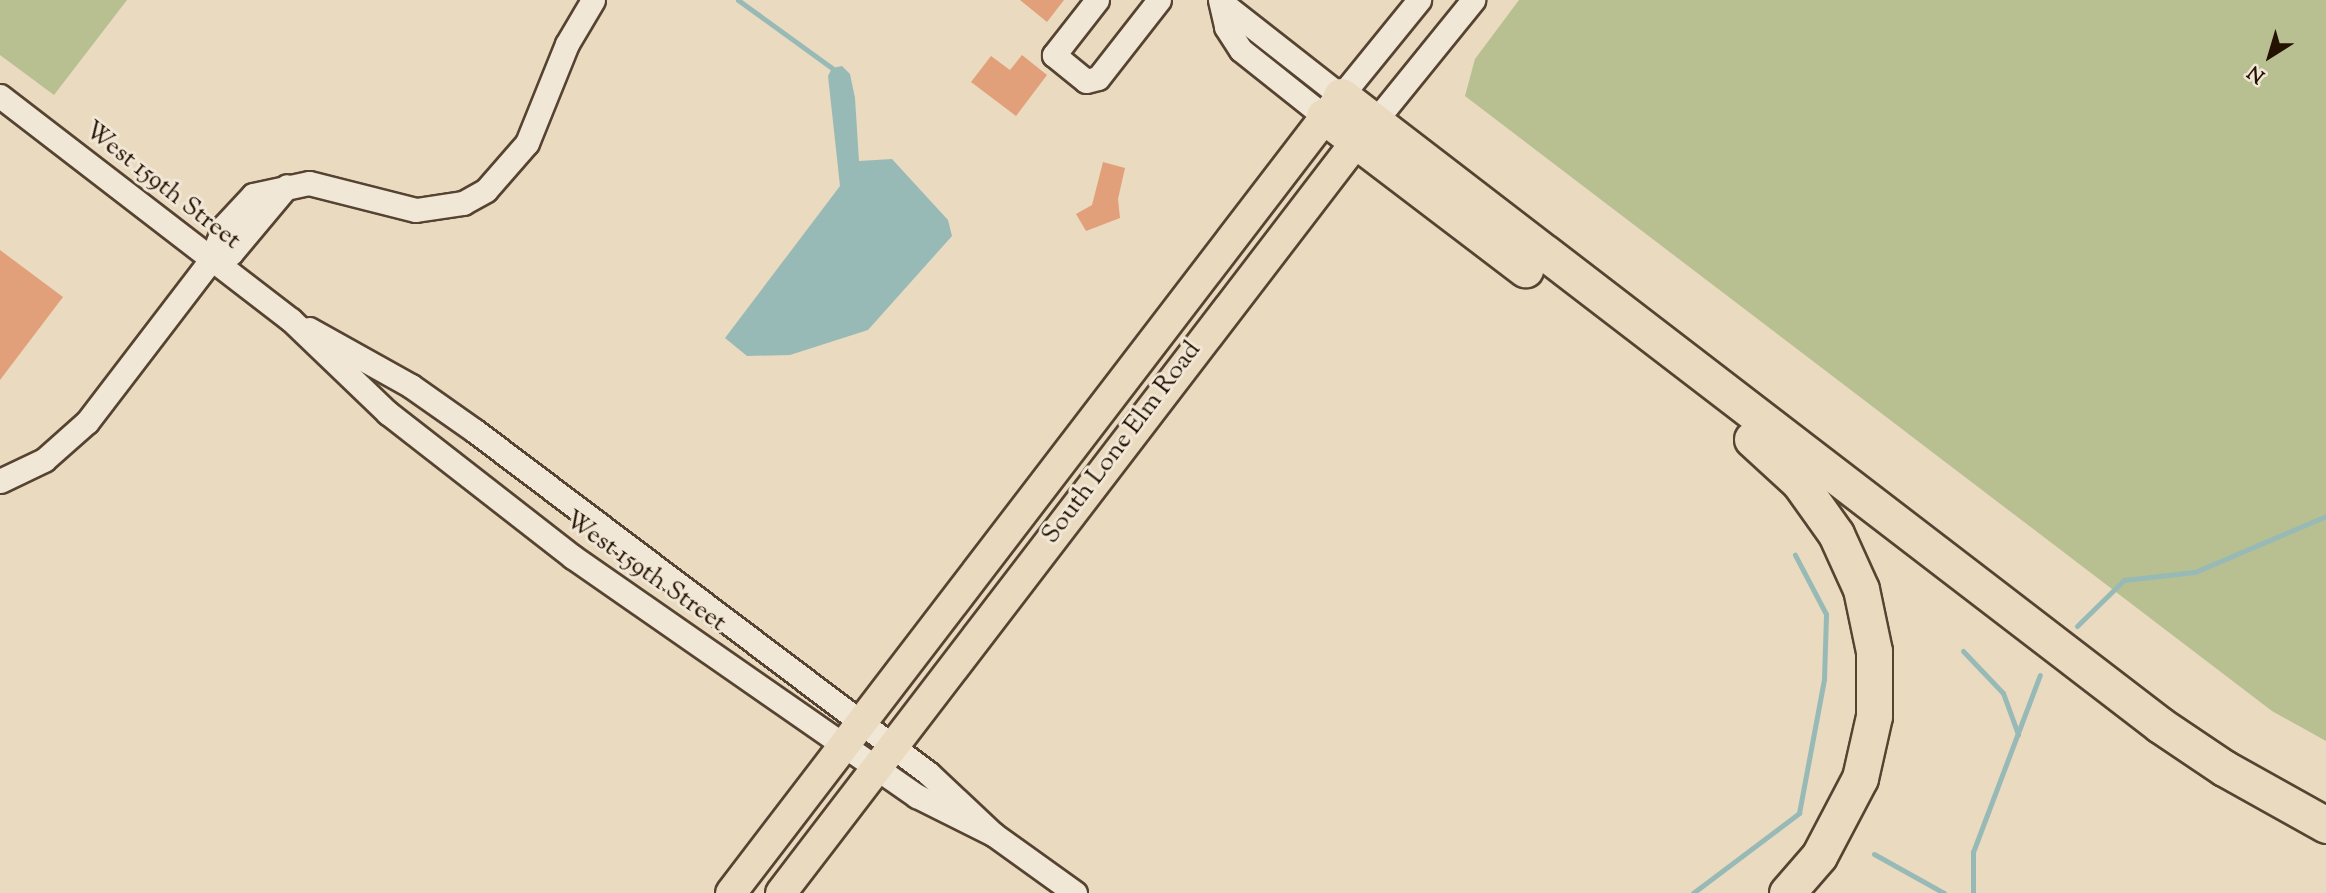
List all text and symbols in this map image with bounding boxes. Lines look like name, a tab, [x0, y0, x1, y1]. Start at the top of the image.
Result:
north arrow	[2235, 21, 2305, 91]
text: N	[2243, 58, 2271, 89]
street label: West 159th Street	[77, 115, 247, 257]
street label: South Lone Elm Road	[1036, 336, 1208, 550]
street label: West 159th Street	[558, 505, 732, 639]

